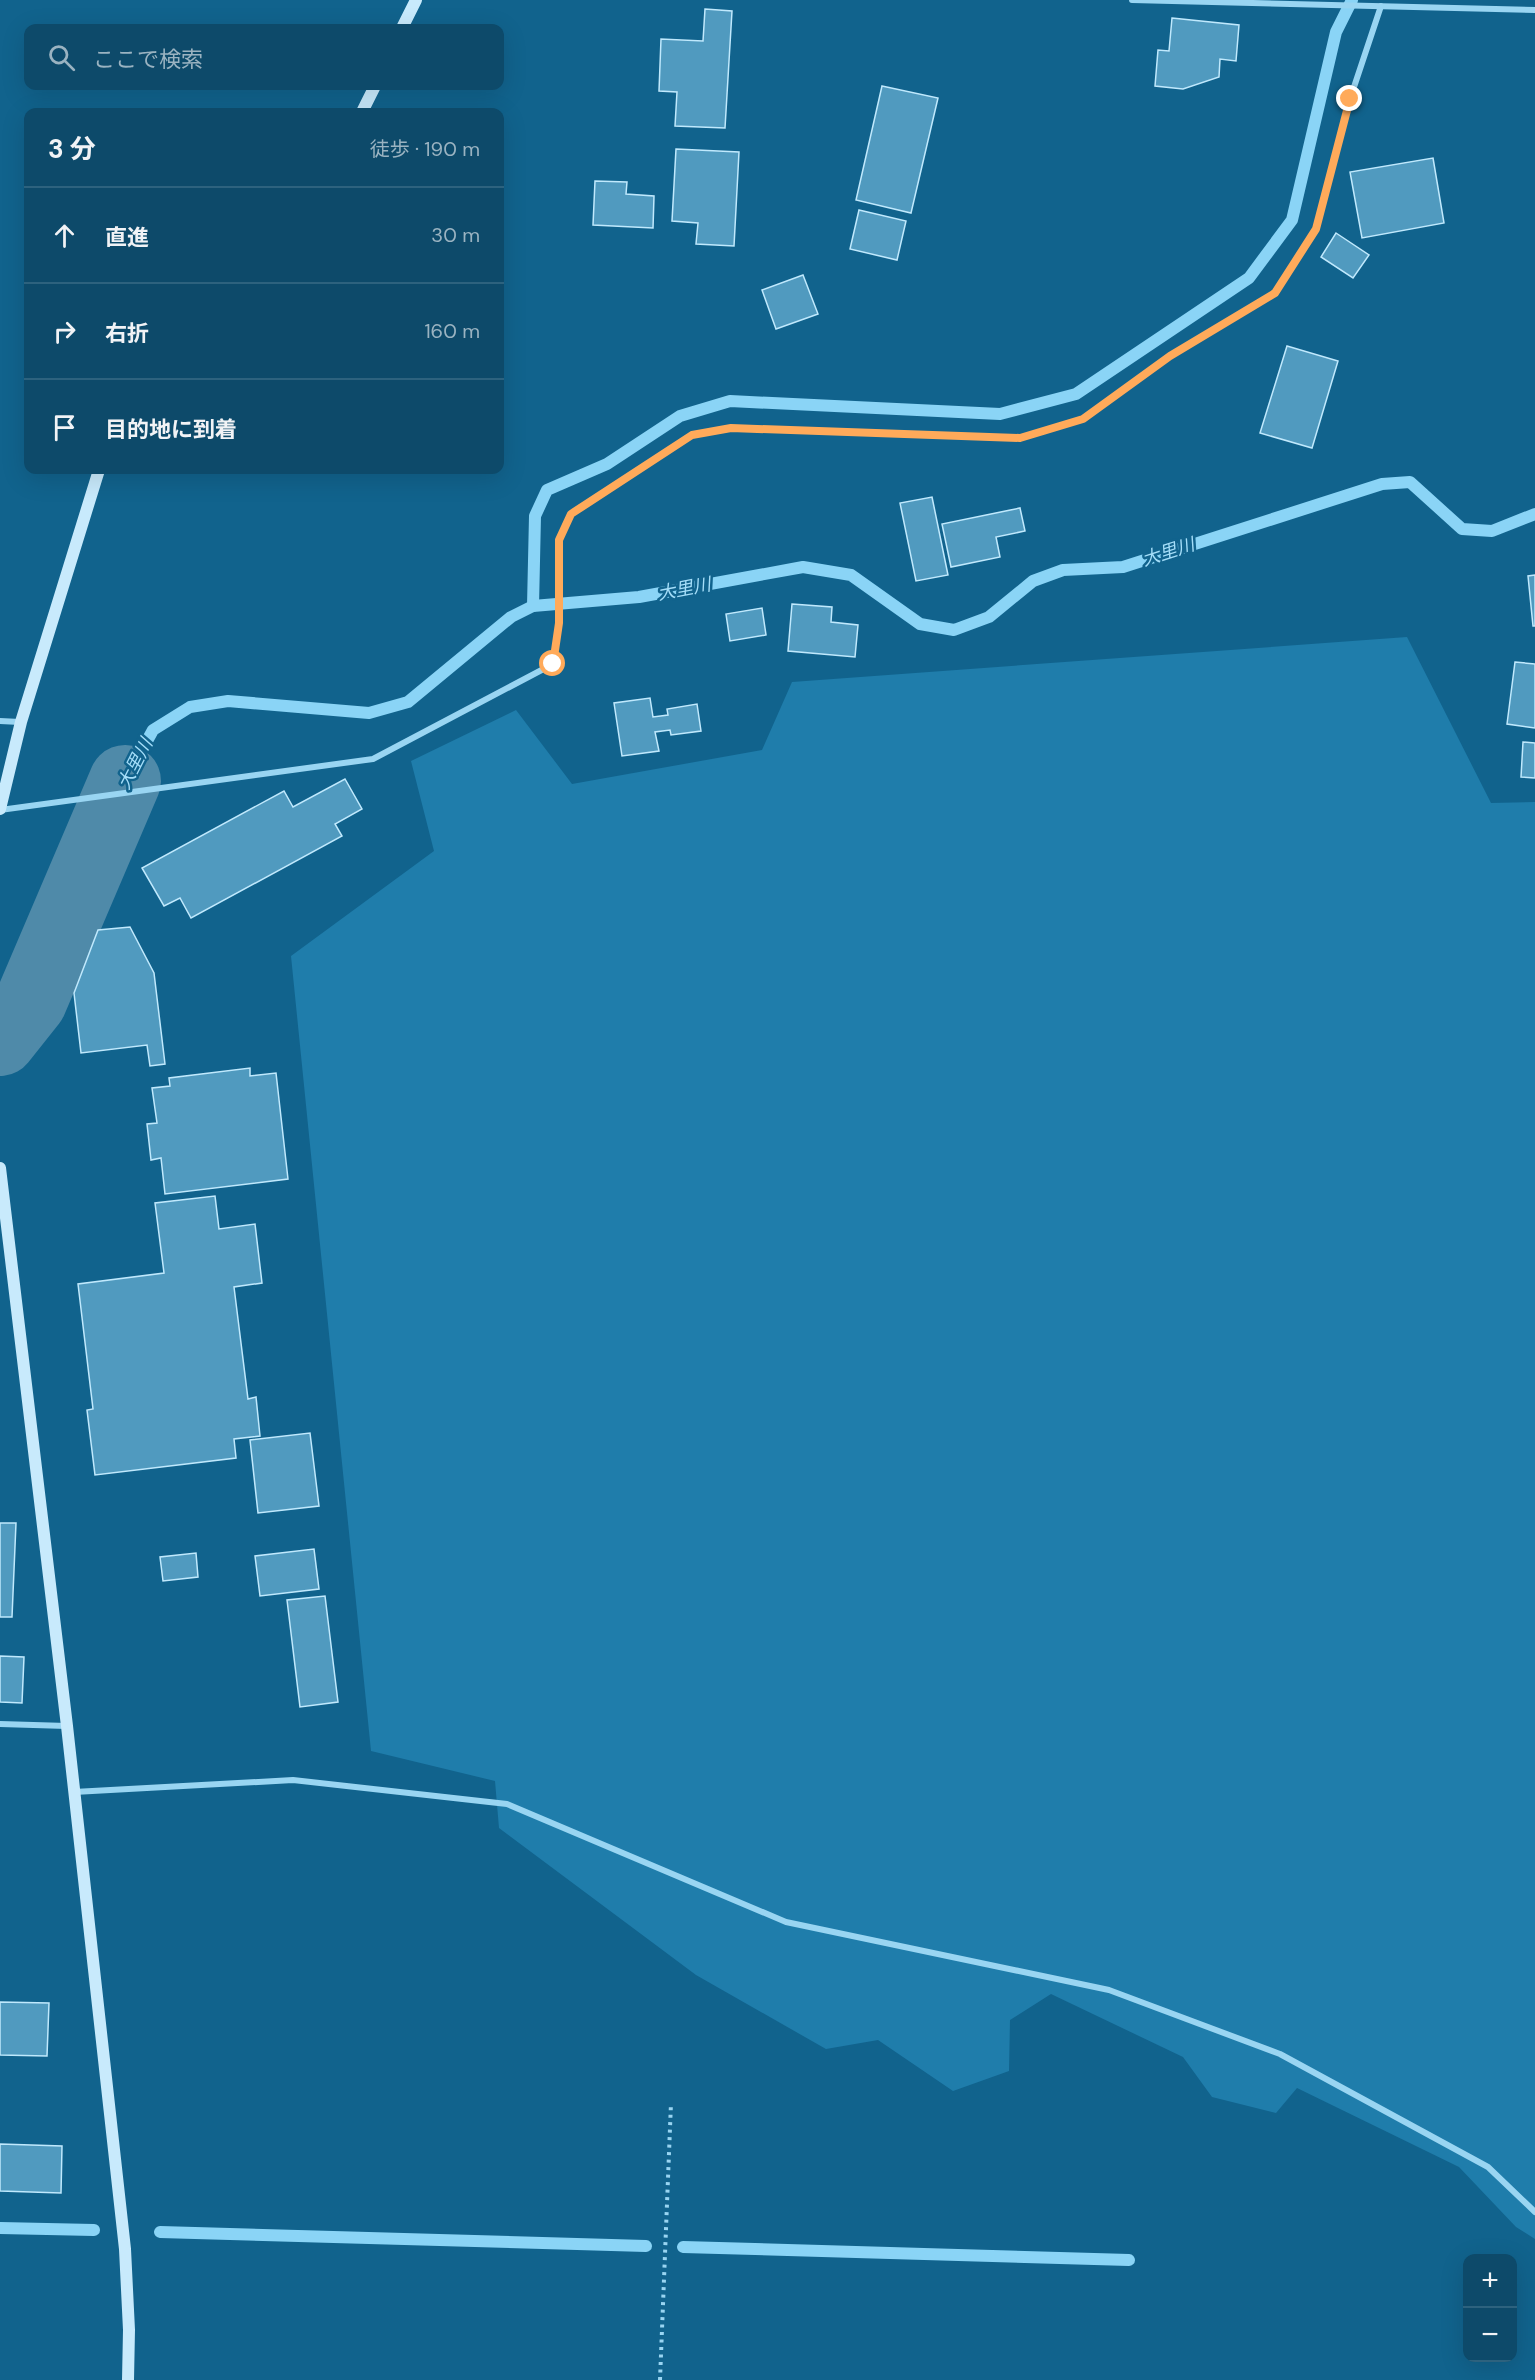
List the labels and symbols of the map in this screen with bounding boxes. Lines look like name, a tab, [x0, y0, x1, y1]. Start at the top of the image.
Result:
route end	[1336, 85, 1362, 111]
water label: 大里川	[1139, 532, 1199, 572]
water label: 大里川	[655, 572, 715, 606]
route start	[539, 650, 565, 676]
water label: 大里川	[112, 733, 159, 794]

